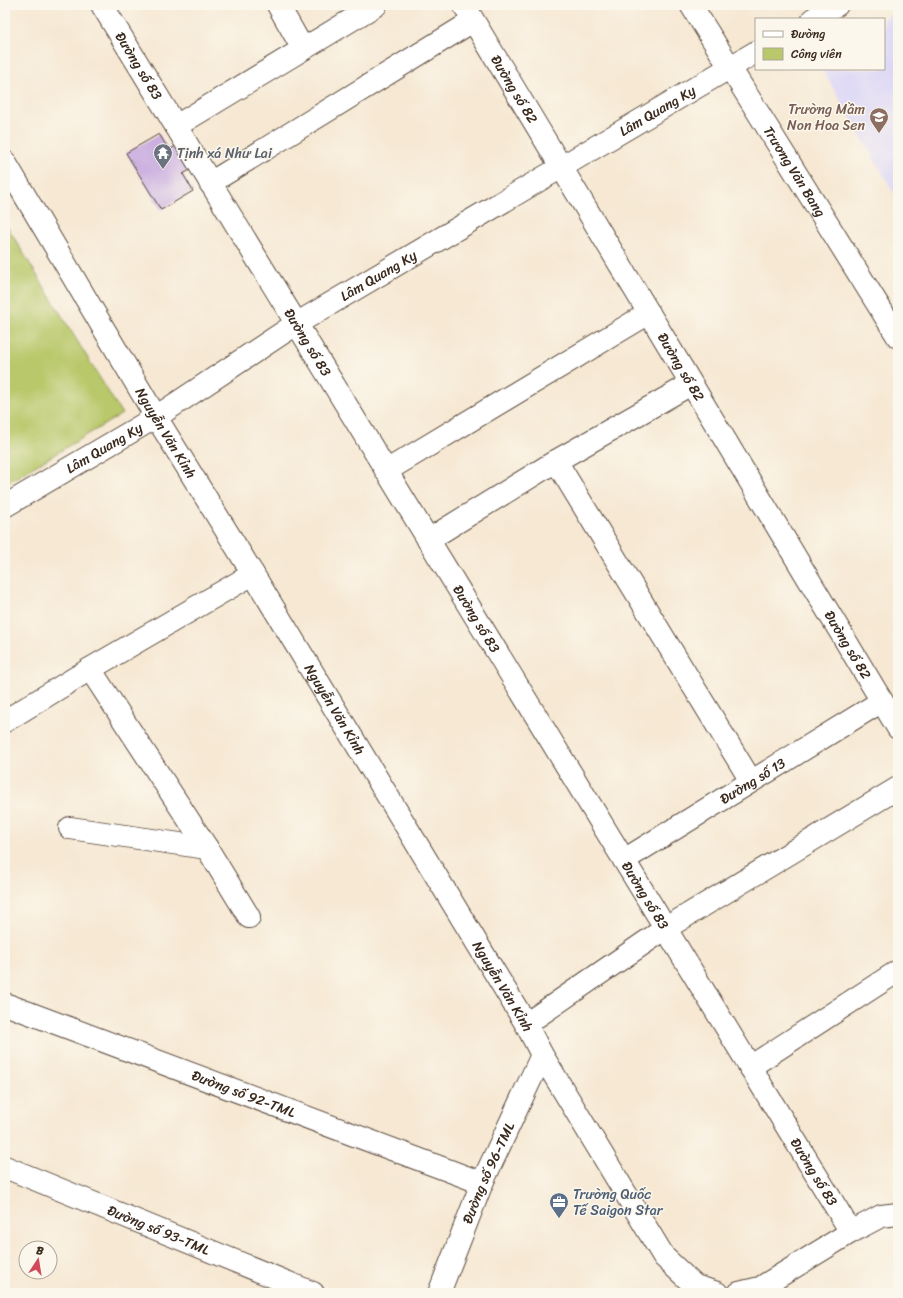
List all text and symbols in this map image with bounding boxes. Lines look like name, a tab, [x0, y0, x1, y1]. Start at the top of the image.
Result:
legend	[755, 18, 885, 70]
text: Đường	[791, 23, 825, 45]
street label: Đường số 83	[108, 27, 169, 105]
text: Công viên	[791, 43, 842, 65]
street label: Đường số 82	[484, 50, 544, 129]
street label: Lâm Quang Ky	[614, 78, 701, 143]
place label: Trường Mầm Non Hoa Sen	[787, 97, 865, 138]
school or university icon: Trường Mầm Non Hoa Sen	[868, 106, 890, 134]
street label: Trương Văn Bang	[756, 121, 832, 222]
place label: Tịnh xá Như Lai	[177, 141, 273, 166]
temple icon: Tịnh xá Như Lai	[152, 142, 174, 170]
street label: Lâm Quang Ky	[335, 243, 422, 308]
street label: Đường số 83	[277, 303, 338, 382]
street label: Đường số 82	[650, 328, 711, 406]
street label: Nguyễn Văn Kỉnh	[128, 383, 203, 483]
street label: Lâm Quang Ky	[61, 415, 148, 481]
street label: Đường số 83	[446, 580, 507, 658]
street label: Đường số 82	[817, 606, 878, 684]
street label: Nguyễn Văn Kỉnh	[297, 659, 372, 760]
street label: Đường số 13	[715, 751, 791, 811]
street label: Đường số 83	[614, 856, 676, 935]
street label: Nguyễn Văn Kỉnh	[465, 936, 540, 1036]
street label: Đường số 92-TML	[188, 1063, 300, 1125]
street label: Đường số 96-TML	[455, 1117, 522, 1228]
street label: Đường số 83	[783, 1133, 845, 1211]
place label: Trường Quốc Tế Saigon Star	[573, 1182, 664, 1223]
office icon: Trường Quốc Tế Saigon Star	[548, 1191, 570, 1219]
street label: Đường số 93-TML	[103, 1198, 214, 1263]
north arrow	[18, 1240, 58, 1280]
text: B	[35, 1241, 45, 1261]

